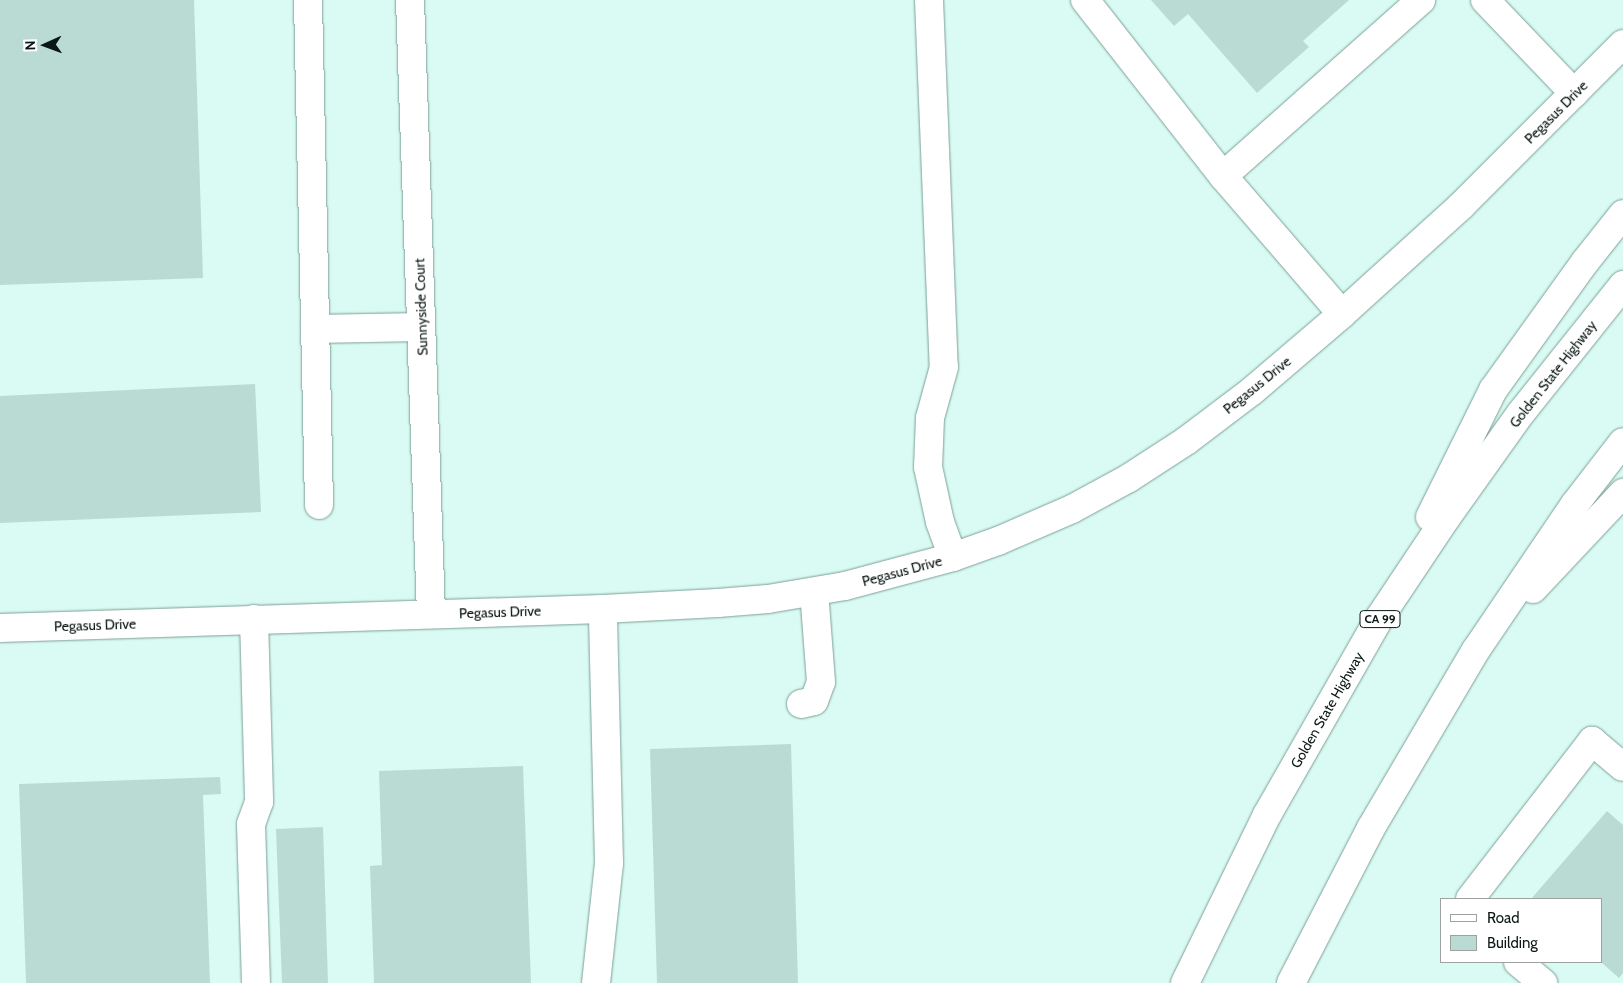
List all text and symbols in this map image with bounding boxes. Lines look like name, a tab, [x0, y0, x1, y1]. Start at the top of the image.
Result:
north arrow	[20, 20, 70, 70]
text: N	[21, 40, 39, 51]
street label: Pegasus Drive	[1521, 77, 1591, 147]
street label: Sunnyside Court	[411, 258, 431, 356]
street label: Golden State Highway	[1506, 317, 1600, 431]
street label: Pegasus Drive	[1220, 353, 1294, 417]
street label: Pegasus Drive	[860, 552, 944, 590]
street label: Pegasus Drive	[459, 602, 541, 622]
road number: CA 99	[1359, 610, 1401, 628]
street label: Pegasus Drive	[54, 615, 136, 635]
street label: Golden State Highway	[1287, 649, 1367, 771]
legend	[1440, 898, 1603, 963]
text: Road	[1487, 909, 1520, 927]
text: Building	[1487, 934, 1538, 952]

